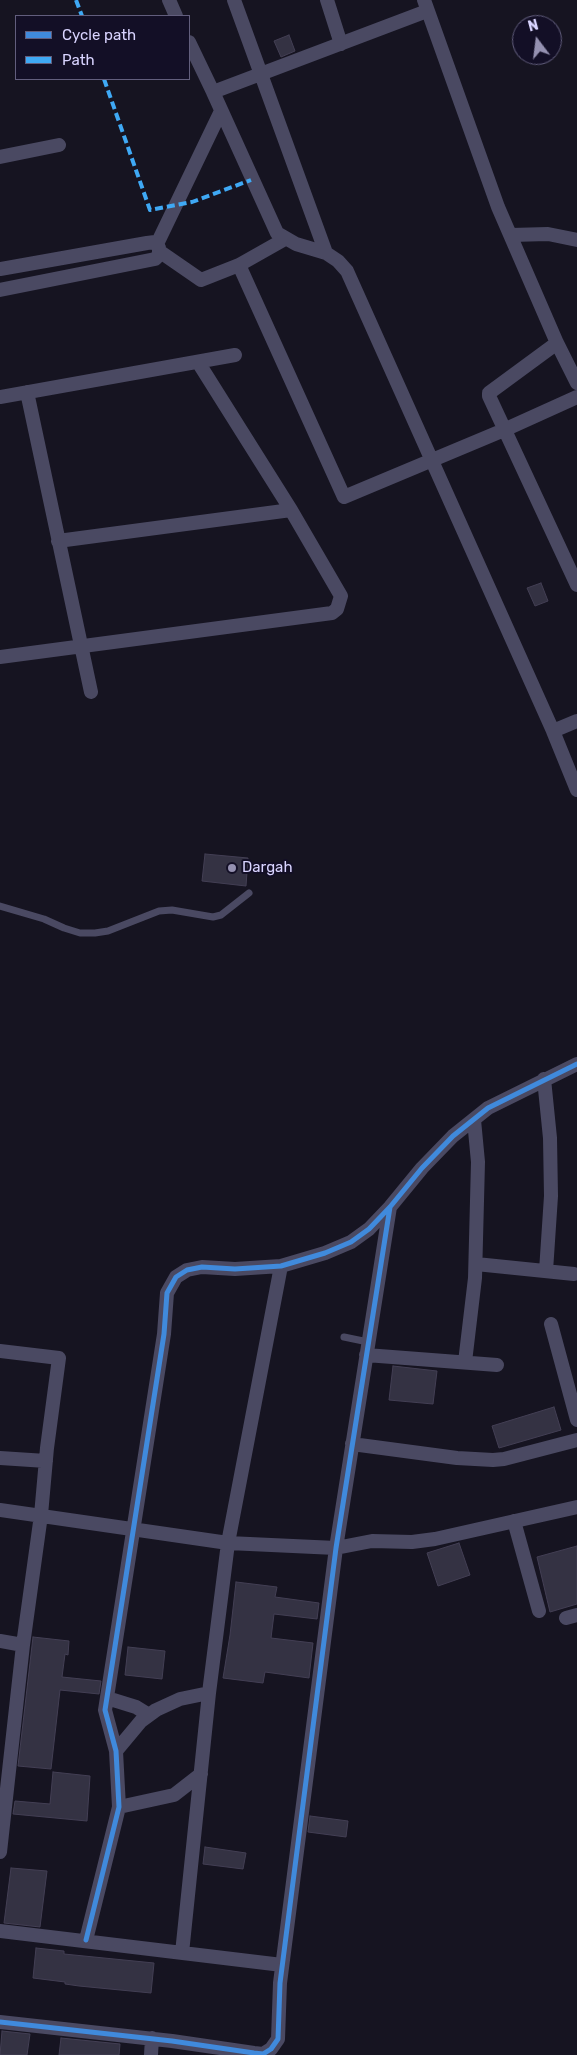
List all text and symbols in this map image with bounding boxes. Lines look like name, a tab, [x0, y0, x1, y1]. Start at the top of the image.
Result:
legend	[15, 15, 190, 80]
north arrow	[512, 15, 562, 65]
text: N	[526, 16, 540, 36]
text: Cycle path	[62, 26, 136, 44]
text: Path	[62, 51, 95, 69]
place label: Dargah	[242, 859, 293, 877]
marker: Dargah	[226, 862, 238, 874]

